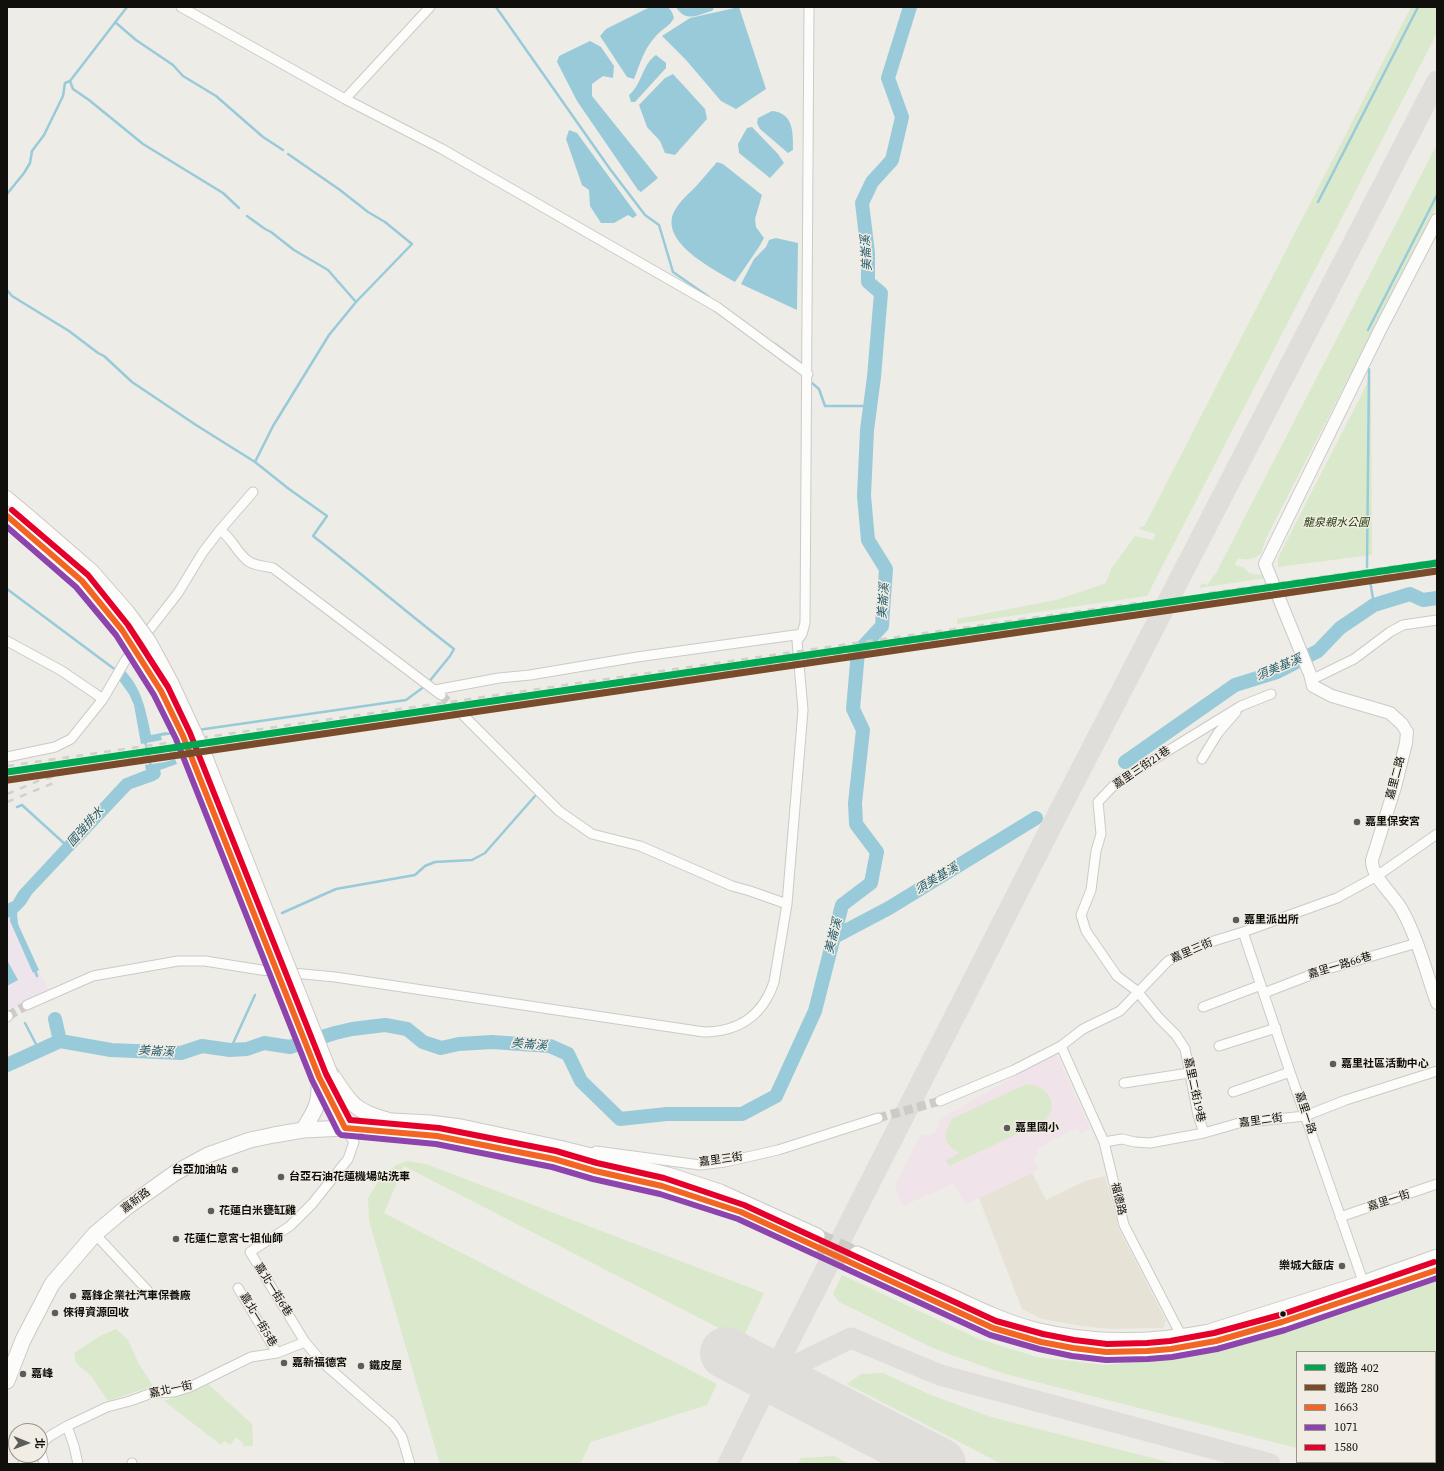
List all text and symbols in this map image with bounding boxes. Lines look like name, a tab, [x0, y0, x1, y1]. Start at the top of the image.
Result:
water label: 美崙溪	[859, 235, 875, 271]
park label: 龍泉親水公園	[1303, 516, 1369, 530]
water label: 美崙溪	[876, 583, 892, 619]
water label: 須美基溪	[1254, 652, 1304, 684]
street label: 嘉里三街21巷	[1111, 744, 1173, 792]
street label: 嘉里二路	[1384, 755, 1408, 801]
water label: 國強排水	[65, 804, 107, 850]
place label: 嘉里保安宮	[1365, 815, 1420, 829]
marker: 嘉里保安宮	[1352, 817, 1362, 827]
water label: 須美基溪	[913, 860, 961, 898]
place label: 嘉里派出所	[1244, 913, 1299, 927]
marker: 嘉里派出所	[1231, 915, 1241, 925]
water label: 美崙溪	[823, 917, 845, 955]
street label: 嘉里三街	[1169, 936, 1215, 966]
street label: 嘉里一路66巷	[1307, 950, 1373, 982]
water label: 美崙溪	[510, 1036, 548, 1054]
water label: 美崙溪	[138, 1044, 174, 1060]
street label: 嘉里二街19巷	[1181, 1056, 1207, 1124]
place label: 嘉里社區活動中心	[1341, 1057, 1429, 1071]
marker: 嘉里社區活動中心	[1328, 1059, 1338, 1069]
street label: 嘉里一路	[1292, 1090, 1318, 1136]
street label: 嘉里二街	[1238, 1111, 1284, 1131]
place label: 嘉里國小	[1015, 1121, 1059, 1135]
marker: 嘉里國小	[1002, 1123, 1012, 1133]
street label: 嘉里三街	[698, 1150, 744, 1170]
place label: 台亞加油站	[172, 1163, 227, 1177]
marker: 台亞加油站	[230, 1165, 240, 1175]
place label: 台亞石油花蓮機場站洗車	[289, 1170, 410, 1184]
marker: 台亞石油花蓮機場站洗車	[276, 1172, 286, 1182]
street label: 福德路	[1108, 1181, 1128, 1217]
street label: 嘉新路	[119, 1186, 153, 1216]
street label: 嘉里一街	[1366, 1188, 1412, 1214]
place label: 花蓮白米甕缸雞	[219, 1204, 296, 1218]
marker: 花蓮白米甕缸雞	[206, 1206, 216, 1216]
place label: 花蓮仁意宮七祖仙師	[184, 1232, 283, 1246]
marker: 花蓮仁意宮七祖仙師	[171, 1234, 181, 1244]
place label: 樂城大飯店	[1279, 1259, 1334, 1273]
street label: 嘉北一街6巷	[251, 1261, 295, 1319]
marker: 樂城大飯店	[1337, 1261, 1347, 1271]
place label: 嘉鋒企業社汽車保養廠	[81, 1289, 191, 1303]
marker: 嘉鋒企業社汽車保養廠	[68, 1291, 78, 1301]
street label: 嘉北一街5巷	[237, 1291, 279, 1349]
place label: 倈得資源回收	[63, 1306, 129, 1320]
marker: 倈得資源回收	[50, 1308, 60, 1318]
unlabelled marker	[1278, 1309, 1288, 1319]
legend	[1296, 1351, 1436, 1463]
place label: 嘉新福德宮	[292, 1356, 347, 1370]
marker: 嘉新福德宮	[279, 1358, 289, 1368]
place label: 鐵皮屋	[369, 1359, 402, 1373]
text: 鐵路 402	[1334, 1360, 1379, 1376]
marker: 鐵皮屋	[356, 1361, 366, 1371]
place label: 嘉峰	[31, 1367, 53, 1381]
marker: 嘉峰	[18, 1369, 28, 1379]
street label: 嘉北一街	[148, 1379, 194, 1401]
text: 鐵路 280	[1334, 1380, 1379, 1396]
text: 1663	[1334, 1399, 1358, 1415]
text: 1071	[1334, 1419, 1358, 1435]
north arrow	[8, 1423, 48, 1463]
text: 北	[32, 1438, 47, 1449]
text: 1580	[1334, 1439, 1358, 1455]

